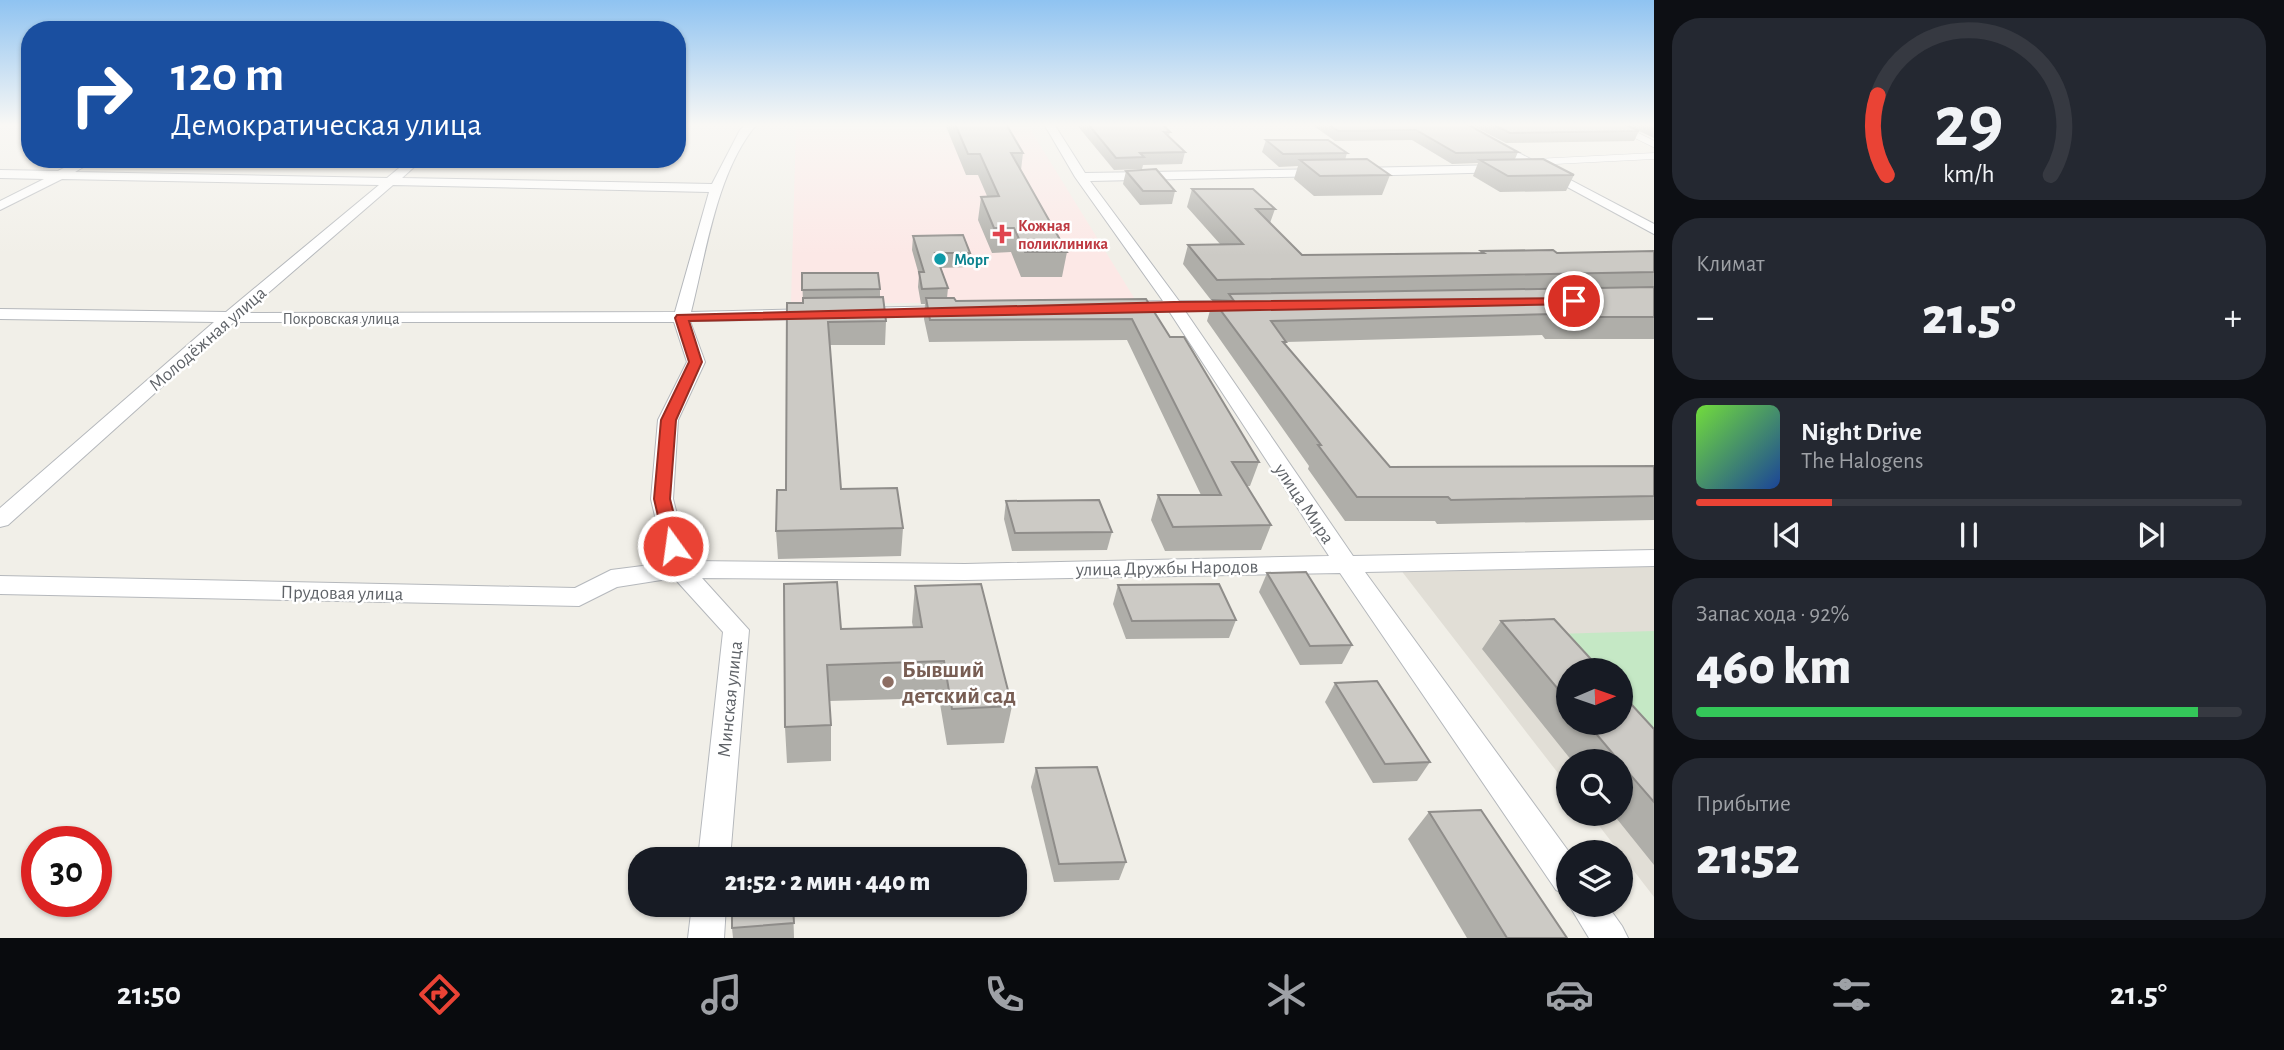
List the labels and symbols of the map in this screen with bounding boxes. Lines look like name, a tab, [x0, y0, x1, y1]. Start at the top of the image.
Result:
place label: Кожная поликлиника	[1018, 218, 1108, 252]
marker: Кожная поликлиника	[992, 224, 1012, 244]
marker: Морг	[932, 251, 948, 267]
place label: Морг	[954, 252, 989, 268]
pin	[1544, 271, 1604, 331]
street label: Молодёжная улица	[146, 283, 271, 395]
street label: Покровская улица	[282, 311, 400, 328]
street label: улица Мира	[1270, 459, 1338, 548]
position arrow	[636, 509, 710, 583]
street label: улица Дружбы Народов	[1075, 557, 1259, 580]
street label: Прудовая улица	[280, 583, 404, 604]
street label: Минская улица	[715, 640, 746, 758]
north arrow	[1556, 658, 1633, 735]
place label: Бывший детский сад	[902, 659, 1016, 708]
marker: Бывший детский сад	[880, 674, 896, 690]
speed limit sign: 30	[21, 826, 112, 917]

